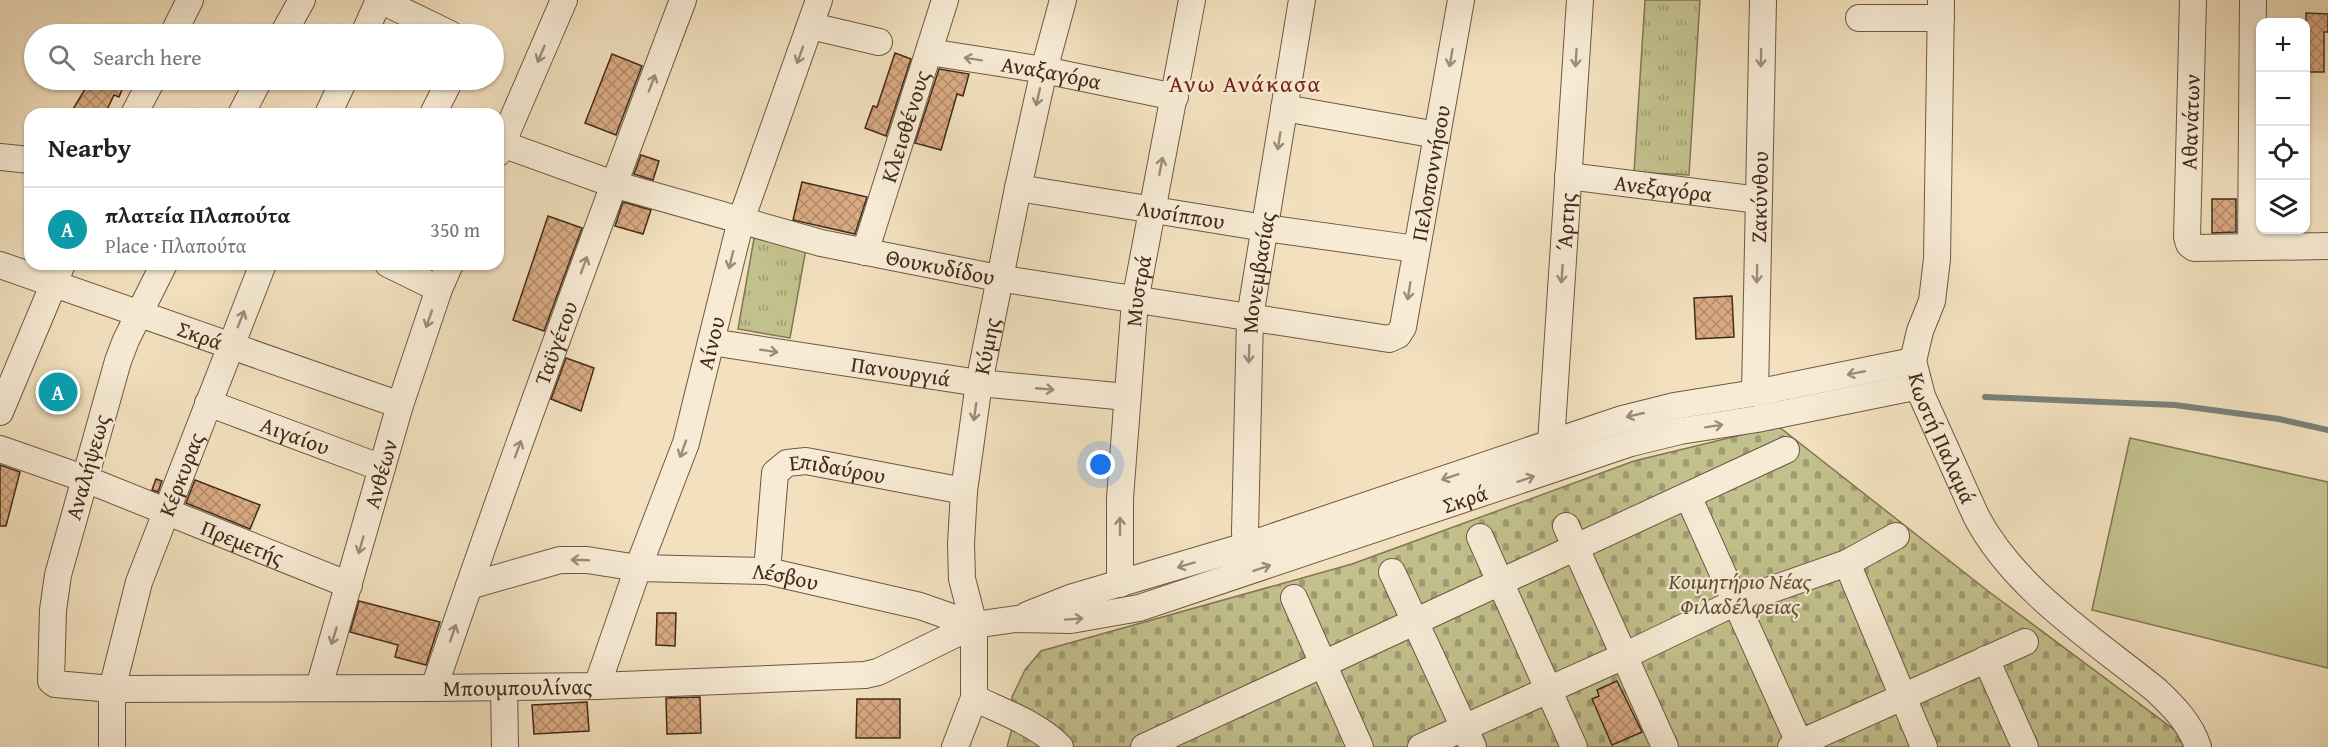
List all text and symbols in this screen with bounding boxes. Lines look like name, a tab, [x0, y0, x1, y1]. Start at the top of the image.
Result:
map controls	[2256, 18, 2310, 234]
button: +	[2256, 18, 2310, 72]
search box	[24, 24, 504, 90]
icon: search	[45, 41, 78, 74]
text: Search here	[93, 41, 202, 73]
one-way arrow	[535, 44, 546, 62]
one-way arrow	[794, 45, 805, 64]
one-way arrow	[1445, 47, 1456, 67]
street label: Αναξαγόρα	[999, 48, 1104, 97]
one-way arrow	[1570, 48, 1581, 68]
one-way arrow	[1756, 48, 1767, 68]
one-way arrow	[964, 53, 984, 64]
street label: Κλεισθένους	[872, 65, 938, 186]
district label: Άνω Ανάκασα	[1166, 66, 1322, 101]
button: −	[2256, 72, 2310, 126]
street label: Αθανάτων	[2172, 73, 2208, 171]
one-way arrow	[647, 74, 658, 92]
one-way arrow	[1032, 87, 1043, 107]
street label: Πελοποννήσου	[1403, 102, 1458, 244]
button: locate	[2256, 126, 2310, 180]
text: Nearby	[48, 128, 131, 167]
one-way arrow	[1273, 130, 1284, 150]
street label: Ζακύνθου	[1742, 151, 1776, 243]
one-way arrow	[1156, 157, 1167, 176]
street label: Ανεξαγόρα	[1612, 166, 1714, 210]
button: layers	[2256, 180, 2310, 234]
street label: Άρτης	[1548, 191, 1583, 251]
street label: Λυσίππου	[1135, 192, 1227, 237]
text: πλατεία Πλαπούτα	[105, 199, 291, 231]
street label: Μονεμβασίας	[1234, 209, 1283, 334]
text: A	[61, 215, 74, 244]
text: 350 m	[430, 215, 480, 244]
text: Place · Πλαπούτα	[105, 231, 247, 260]
street label: Θουκυδίδου	[883, 240, 998, 293]
one-way arrow	[725, 250, 737, 269]
street label: Μυστρά	[1117, 252, 1159, 328]
one-way arrow	[579, 256, 590, 275]
one-way arrow	[1556, 263, 1567, 283]
one-way arrow	[1751, 264, 1763, 284]
one-way arrow	[1403, 280, 1414, 300]
street label: Ταϋγέτου	[526, 296, 586, 389]
one-way arrow	[423, 309, 434, 328]
one-way arrow	[236, 311, 247, 329]
street label: Σκρά	[173, 312, 227, 358]
street label: Αίνου	[689, 313, 733, 373]
street label: Κύμης	[965, 314, 1008, 377]
one-way arrow	[1244, 344, 1255, 364]
one-way arrow	[758, 346, 778, 357]
street label: Πανουργιά	[849, 348, 953, 394]
one-way arrow	[1847, 368, 1867, 379]
street label: Κωστή Παλαμά	[1901, 369, 1984, 509]
pin: A	[38, 370, 78, 414]
one-way arrow	[1034, 384, 1054, 395]
one-way arrow	[969, 402, 980, 421]
street label: Αιγαίου	[256, 408, 334, 463]
street label: Αναλήψεως	[57, 410, 118, 523]
one-way arrow	[1626, 410, 1645, 422]
one-way arrow	[1703, 420, 1723, 431]
street label: Κέρκυρας	[150, 427, 212, 521]
street label: Ανθέων	[355, 435, 405, 512]
one-way arrow	[677, 439, 688, 458]
one-way arrow	[513, 440, 524, 459]
street label: Επιδαύρου	[788, 444, 888, 492]
your location	[1086, 450, 1115, 479]
one-way arrow	[1516, 472, 1535, 483]
one-way arrow	[1441, 473, 1460, 484]
street label: Σκρά	[1438, 476, 1492, 521]
street label: Πρεμετής	[196, 511, 290, 574]
one-way arrow	[1114, 516, 1126, 536]
one-way arrow	[354, 535, 366, 554]
one-way arrow	[570, 555, 590, 566]
street label: Λέσβου	[752, 555, 822, 598]
one-way arrow	[1176, 560, 1195, 571]
one-way arrow	[1252, 562, 1271, 573]
park label: Κοιμητήριο Νέας Φιλαδέλφειας	[1668, 565, 1812, 622]
one-way arrow	[1064, 613, 1084, 624]
one-way arrow	[448, 624, 459, 643]
one-way arrow	[328, 626, 339, 645]
street label: Μπουμπουλίνας	[443, 670, 593, 704]

